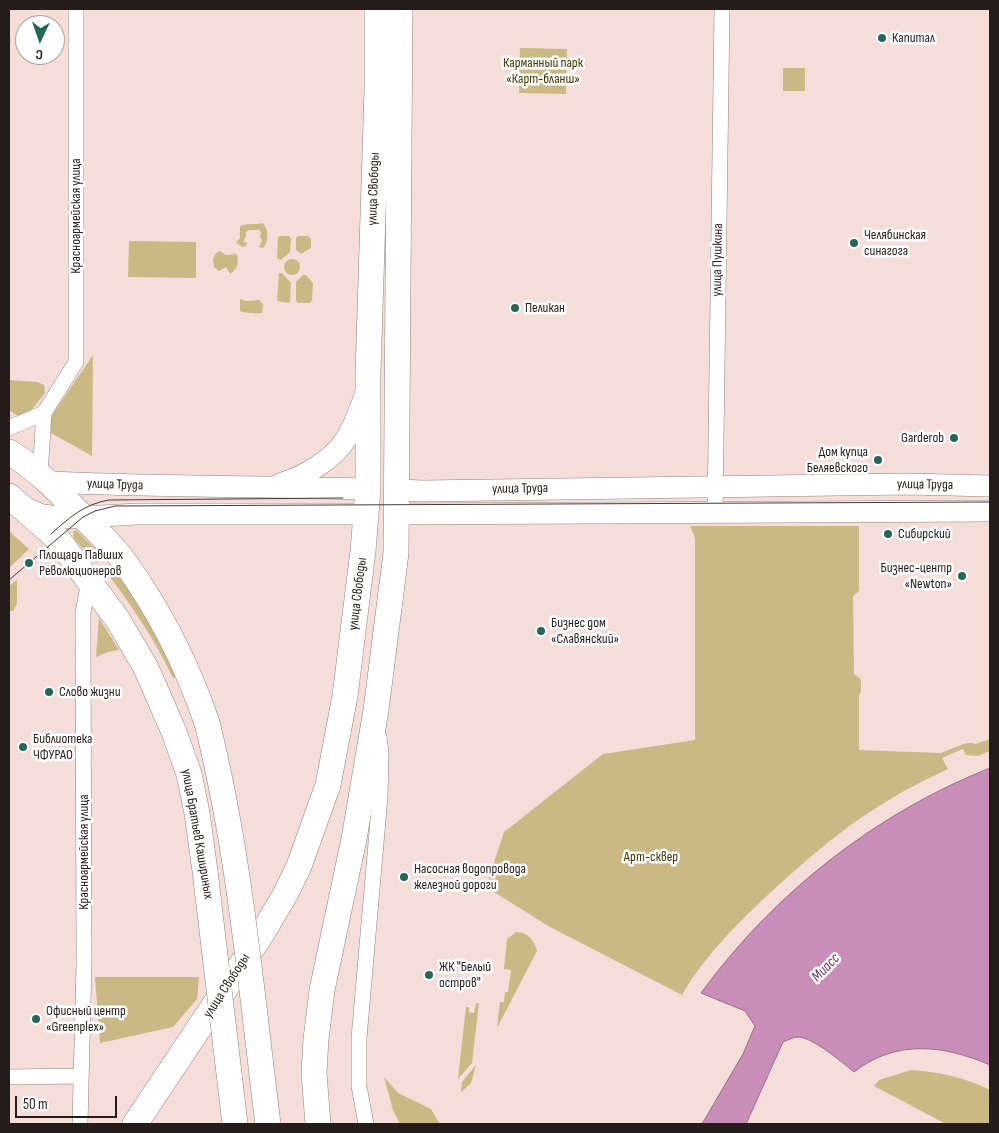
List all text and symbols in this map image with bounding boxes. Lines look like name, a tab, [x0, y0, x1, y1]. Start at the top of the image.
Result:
north arrow	[15, 15, 65, 65]
place label: Капитал	[892, 30, 935, 46]
marker: Капитал	[876, 32, 888, 44]
text: С	[35, 46, 43, 63]
park label: Карманный парк «Карт-бланш»	[503, 55, 583, 88]
street label: улица Свободы	[364, 152, 384, 226]
street label: Красноармейская улица	[68, 158, 84, 274]
street label: улица Пушкина	[709, 223, 727, 297]
place label: Челябинская синагога	[864, 227, 926, 260]
marker: Челябинская синагога	[848, 237, 860, 249]
place label: Пеликан	[525, 300, 565, 316]
marker: Пеликан	[509, 302, 521, 314]
place label: Garderob	[901, 430, 944, 446]
marker: Garderob	[948, 432, 960, 444]
place label: Дом купца Беляевского	[807, 444, 868, 477]
marker: Дом купца Беляевского	[872, 454, 884, 466]
street label: улица Труда	[87, 476, 143, 494]
street label: улица Труда	[897, 476, 953, 494]
street label: улица Труда	[492, 480, 548, 498]
place label: Сибирский	[898, 526, 951, 542]
marker: Сибирский	[882, 528, 894, 540]
place label: Площадь Павших Революционеров	[39, 547, 123, 580]
marker: Площадь Павших Революционеров	[23, 557, 35, 569]
street label: улица Свободы	[345, 557, 371, 631]
place label: Бизнес-центр «Newton»	[881, 560, 952, 592]
marker: Бизнес-центр «Newton»	[956, 570, 968, 582]
place label: Бизнес дом «Славянский»	[551, 615, 619, 648]
marker: Бизнес дом «Славянский»	[535, 625, 547, 637]
place label: Слово жизни	[59, 684, 121, 700]
marker: Слово жизни	[43, 686, 55, 698]
place label: Библиотека ЧФУРАО	[33, 731, 92, 764]
marker: Библиотека ЧФУРАО	[17, 741, 29, 753]
street label: улица Братьев Кашириных	[177, 768, 217, 900]
street label: Красноармейская улица	[76, 794, 92, 910]
park label: Арт-сквер	[624, 849, 678, 865]
place label: Насосная водопровода железной дороги	[414, 861, 526, 894]
marker: Насосная водопровода железной дороги	[398, 871, 410, 883]
water label: Миасс	[808, 950, 844, 986]
street label: улица Свободы	[200, 951, 254, 1021]
place label: ЖК "Белый остров"	[439, 959, 491, 992]
marker: ЖК "Белый остров"	[423, 969, 435, 981]
place label: Офисный центр «Greenplex»	[46, 1003, 126, 1036]
marker: Офисный центр «Greenplex»	[30, 1013, 42, 1025]
scale bar	[18, 1086, 120, 1118]
text: 50 m	[23, 1095, 48, 1114]

